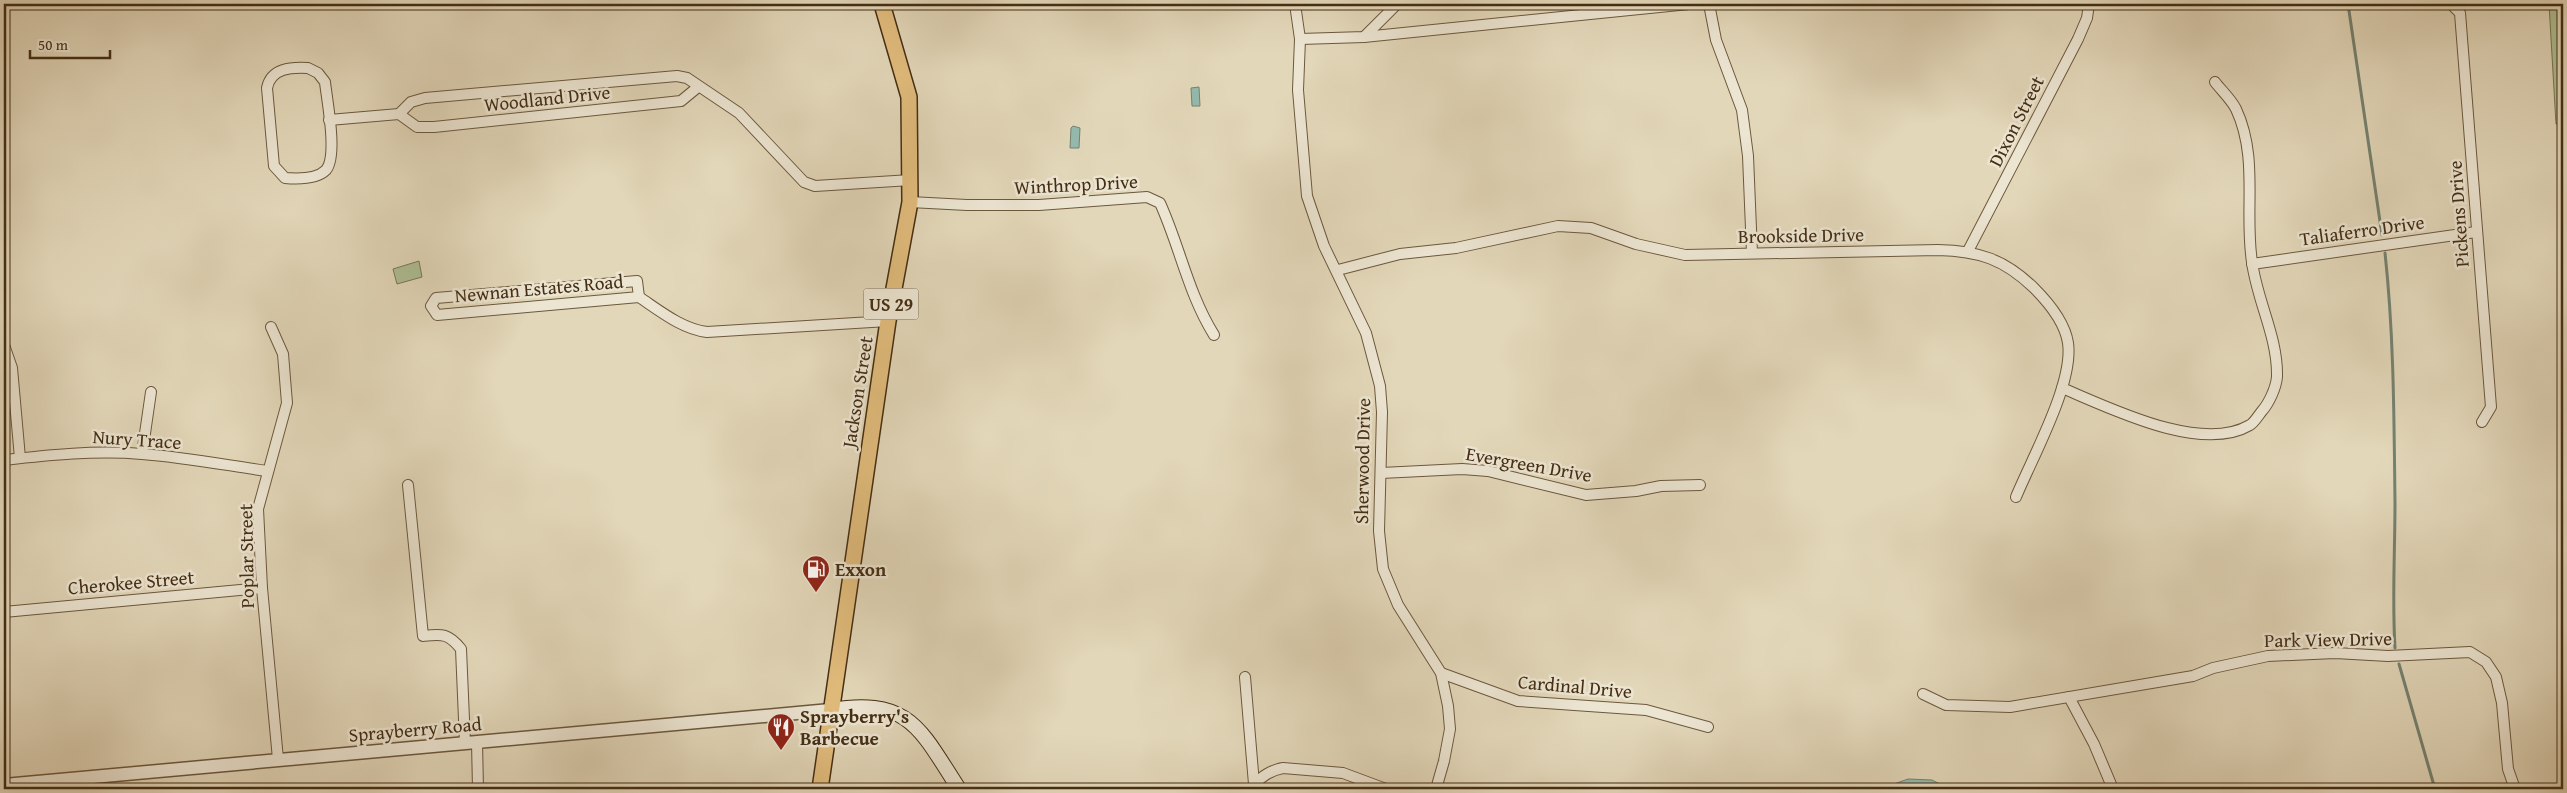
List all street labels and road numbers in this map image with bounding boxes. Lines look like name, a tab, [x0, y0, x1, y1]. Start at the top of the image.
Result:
street label: Dixon Street	[1981, 70, 2051, 171]
street label: Woodland Drive	[482, 77, 612, 119]
street label: Pickens Drive	[2440, 160, 2476, 268]
street label: Winthrop Drive	[1013, 167, 1139, 201]
street label: Taliaferro Drive	[2298, 207, 2426, 253]
street label: Brookside Drive	[1738, 220, 1864, 250]
street label: Newnan Estates Road	[453, 267, 625, 309]
road number: US 29	[864, 288, 918, 320]
street label: Jackson Street	[834, 334, 880, 452]
street label: Sherwood Drive	[1347, 398, 1377, 524]
street label: Nury Trace	[92, 422, 182, 456]
street label: Evergreen Drive	[1464, 439, 1594, 489]
street label: Poplar Street	[231, 503, 261, 609]
street label: Cherokee Street	[67, 563, 196, 601]
street label: Park View Drive	[2264, 624, 2392, 654]
street label: Cardinal Drive	[1517, 667, 1633, 705]
street label: Sprayberry Road	[347, 709, 484, 749]

